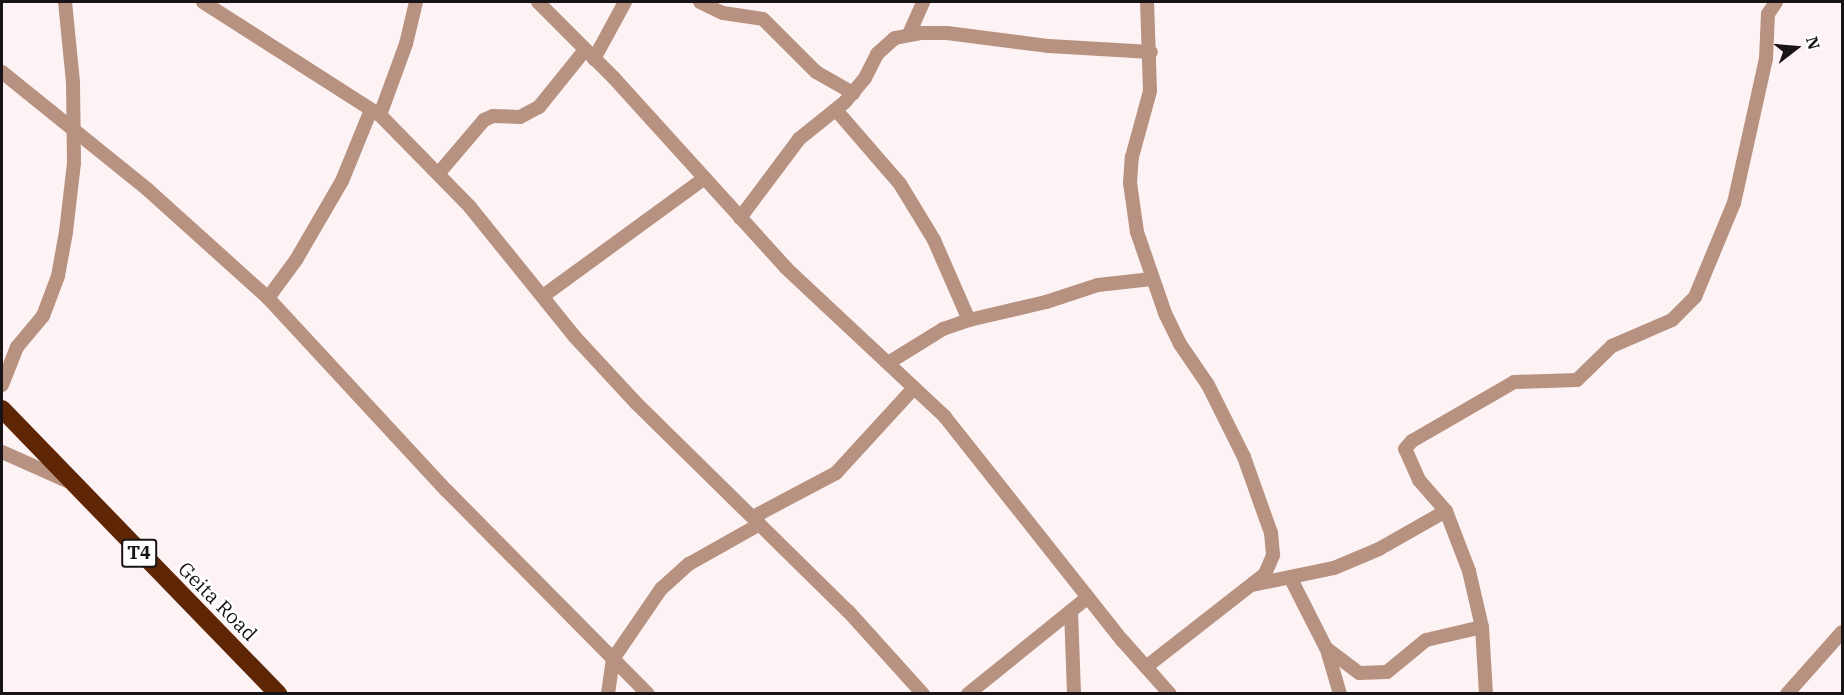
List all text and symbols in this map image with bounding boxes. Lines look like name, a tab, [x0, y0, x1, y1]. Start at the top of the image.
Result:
north arrow	[1766, 18, 1826, 78]
text: N	[1802, 34, 1825, 52]
road number: T4	[121, 538, 157, 568]
street label: Geita Road	[174, 557, 262, 645]

